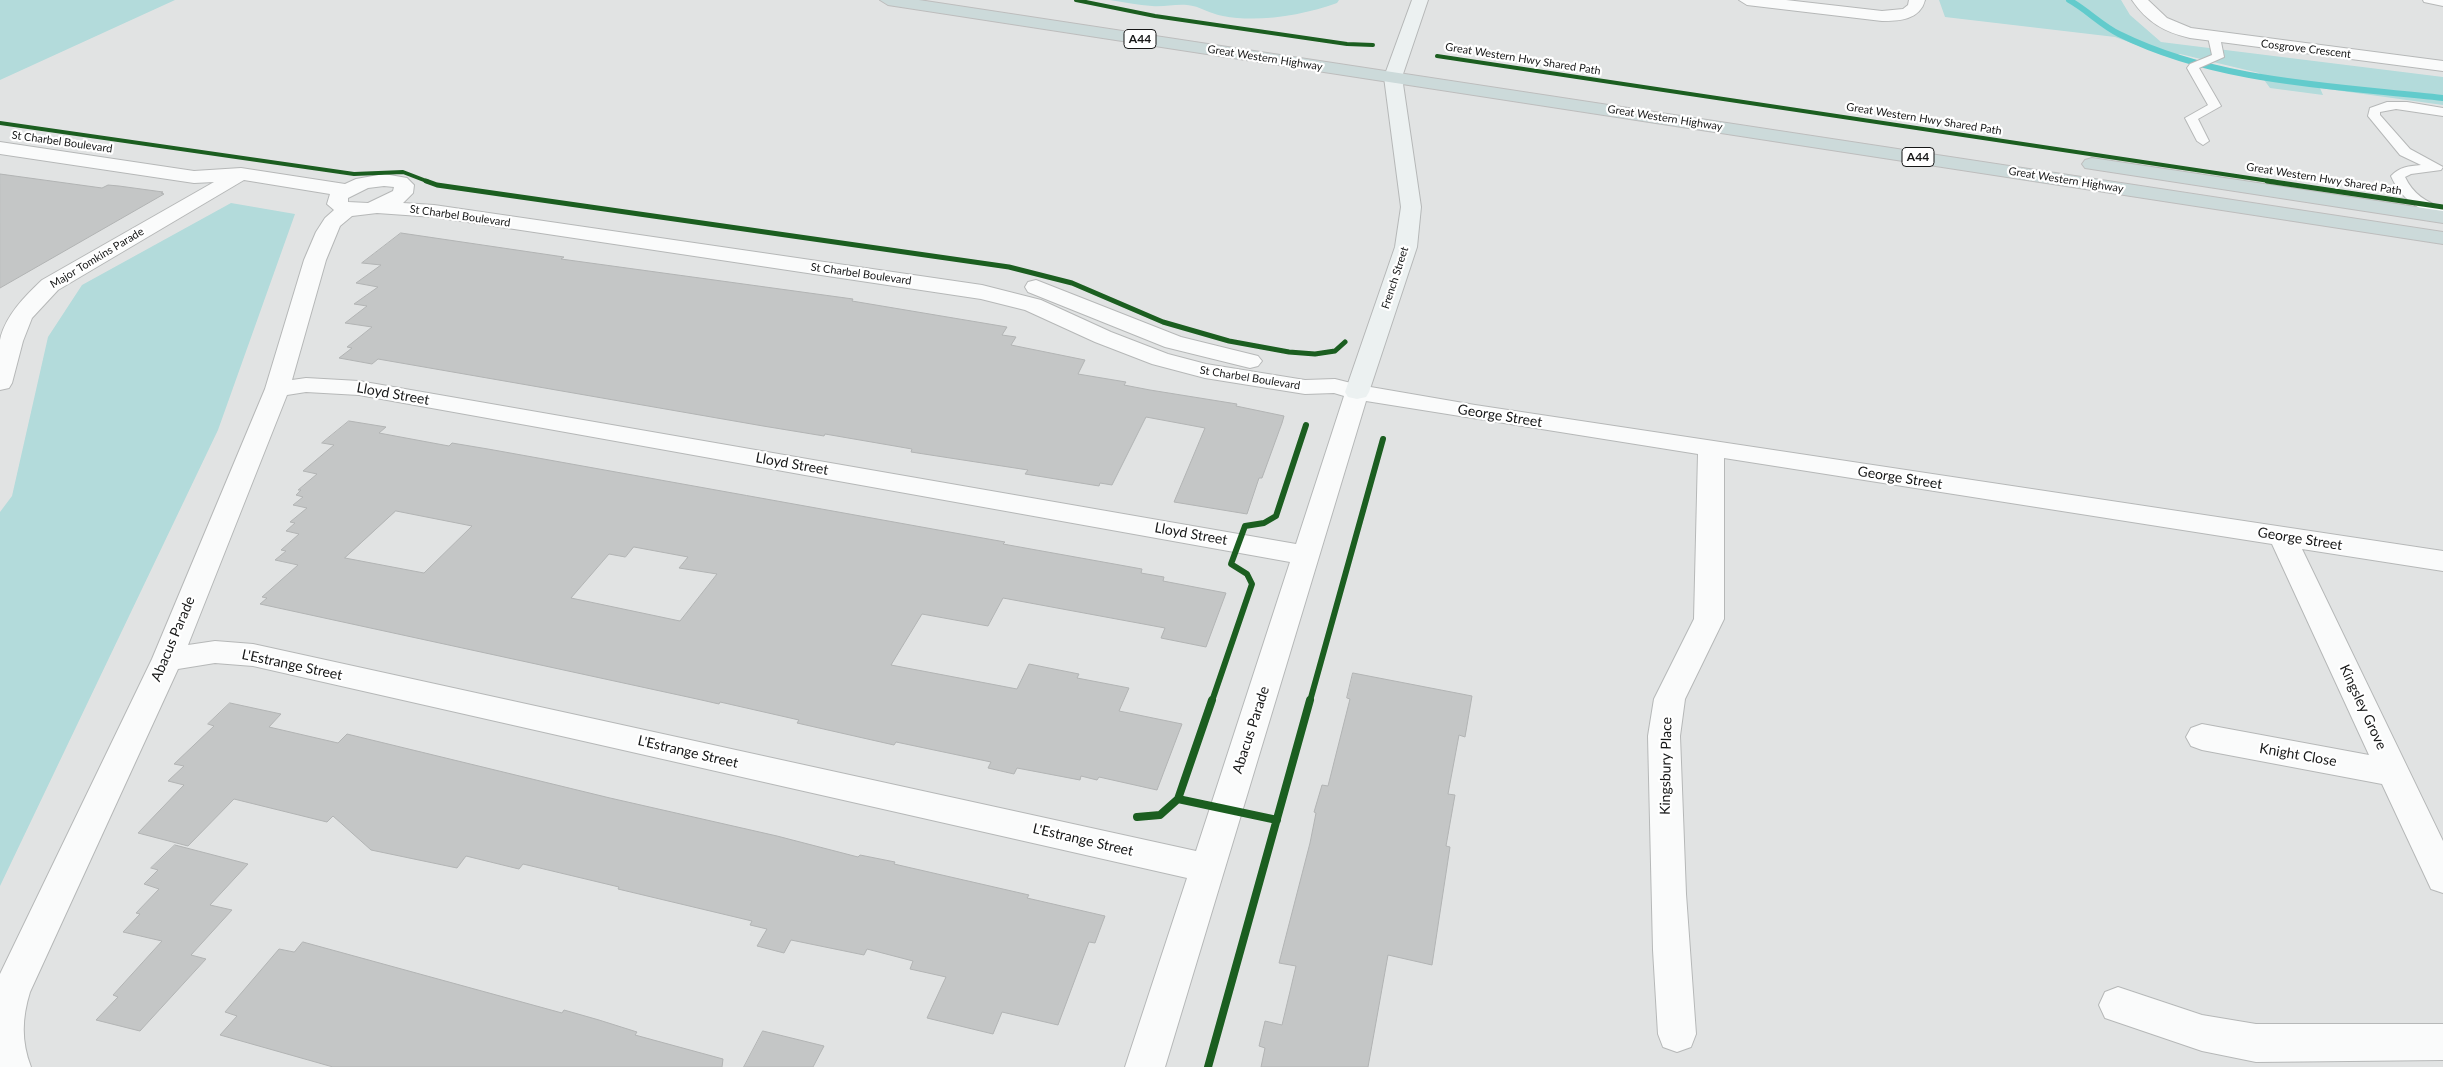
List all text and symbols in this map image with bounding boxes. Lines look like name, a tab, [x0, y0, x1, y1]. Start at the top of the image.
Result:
road number: A44	[1124, 30, 1156, 48]
street label: Cosgrove Crescent	[2260, 37, 2352, 61]
street label: Great Western Hwy Shared Path	[1444, 40, 1602, 78]
street label: Great Western Highway	[1207, 42, 1323, 74]
street label: Great Western Hwy Shared Path	[1845, 100, 2003, 138]
street label: Great Western Highway	[1607, 102, 1723, 134]
street label: St Charbel Boulevard	[11, 128, 113, 156]
road number: A44	[1902, 148, 1934, 166]
street label: Great Western Hwy Shared Path	[2245, 160, 2403, 198]
street label: Great Western Highway	[2008, 164, 2124, 196]
street label: St Charbel Boulevard	[409, 202, 511, 230]
street label: Major Tomkins Parade	[48, 225, 146, 291]
street label: French Street	[1379, 245, 1411, 311]
street label: St Charbel Boulevard	[810, 260, 912, 288]
street label: St Charbel Boulevard	[1199, 364, 1301, 392]
street label: Lloyd Street	[355, 379, 431, 409]
street label: George Street	[1457, 401, 1543, 431]
street label: Lloyd Street	[754, 449, 830, 479]
street label: George Street	[1857, 463, 1943, 493]
street label: Lloyd Street	[1153, 519, 1229, 549]
street label: George Street	[2257, 524, 2343, 554]
street label: Abacus Parade	[148, 594, 198, 684]
street label: L'Estrange Street	[240, 646, 344, 684]
street label: Kingsley Grove	[2336, 662, 2390, 752]
street label: Abacus Parade	[1229, 684, 1273, 776]
street label: Kingsbury Place	[1657, 717, 1675, 815]
street label: L'Estrange Street	[636, 732, 740, 772]
street label: Knight Close	[2258, 740, 2338, 770]
street label: L'Estrange Street	[1031, 820, 1135, 860]

